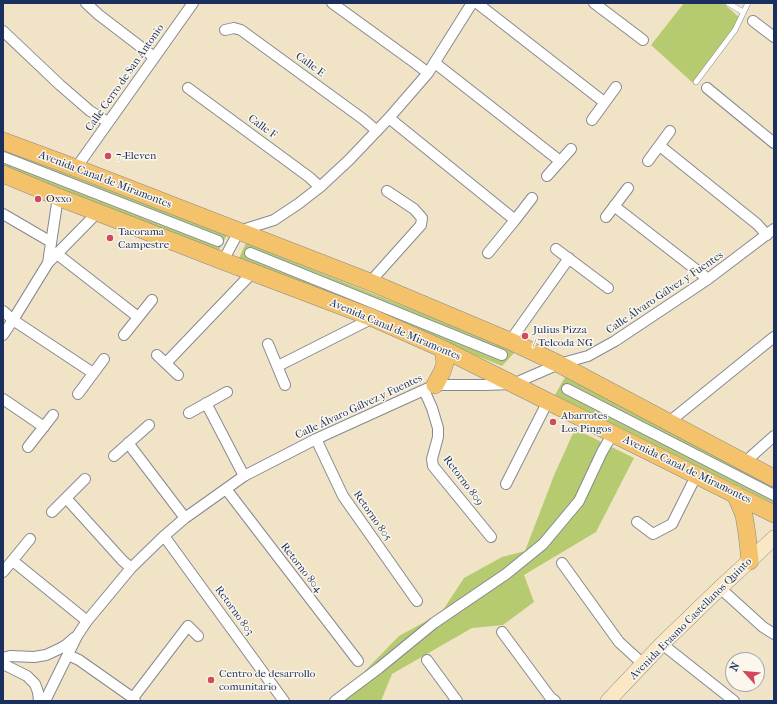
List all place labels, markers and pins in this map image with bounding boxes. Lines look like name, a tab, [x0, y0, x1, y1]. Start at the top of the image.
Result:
place label: 7-Eleven	[116, 149, 156, 163]
marker: 7-Eleven	[103, 151, 113, 161]
place label: Oxxo	[46, 192, 72, 206]
marker: Oxxo	[33, 194, 43, 204]
place label: Tacorama Campestre	[118, 225, 169, 251]
marker: Tacorama Campestre	[105, 233, 115, 243]
place label: Julius Pizza / Telcoda NG	[533, 323, 593, 349]
marker: Julius Pizza / Telcoda NG	[520, 331, 530, 341]
place label: Abarrotes Los Pingos	[561, 409, 611, 435]
marker: Abarrotes Los Pingos	[548, 417, 558, 427]
place label: Centro de desarrollo comunitario	[219, 667, 315, 693]
marker: Centro de desarrollo comunitario	[206, 675, 216, 685]

